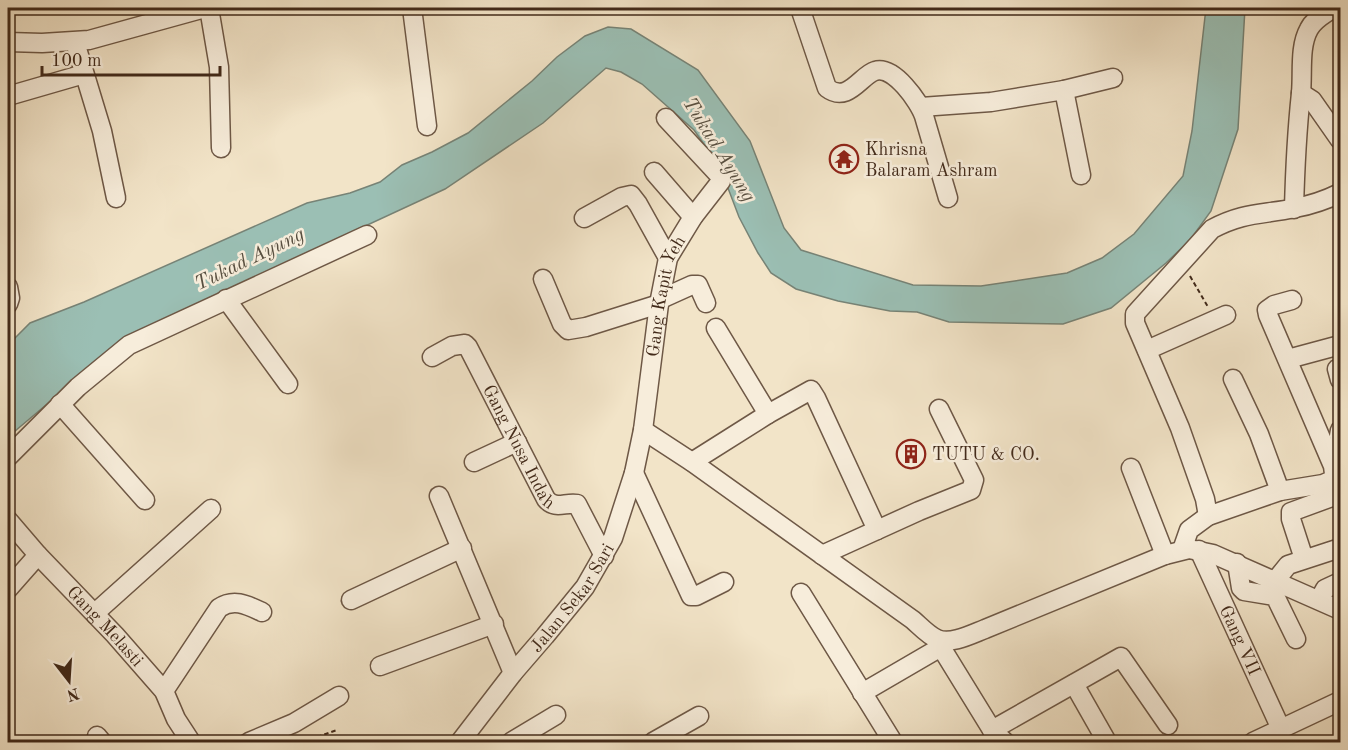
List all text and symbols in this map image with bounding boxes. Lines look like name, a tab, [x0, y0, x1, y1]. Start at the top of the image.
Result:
scale bar	[42, 39, 220, 77]
text: 100 m	[51, 52, 102, 70]
water label: Tukad Ayung	[678, 94, 759, 206]
place label: Khrisna Balaram Ashram	[865, 141, 998, 180]
temple icon: Khrisna Balaram Ashram	[828, 143, 860, 175]
water label: Tukad Ayung	[192, 225, 308, 295]
street label: Gang Kapit Yeh	[644, 233, 689, 358]
street label: Gang Nusa Indah	[479, 382, 558, 513]
building icon: TUTU & CO.	[895, 438, 927, 470]
place label: TUTU & CO.	[932, 446, 1040, 464]
street label: Jalan Sekar Sari	[527, 541, 618, 656]
street label: Gang Melasti	[63, 583, 146, 670]
street label: Gang VII	[1216, 603, 1263, 678]
north arrow	[39, 651, 99, 711]
text: N	[64, 684, 81, 703]

